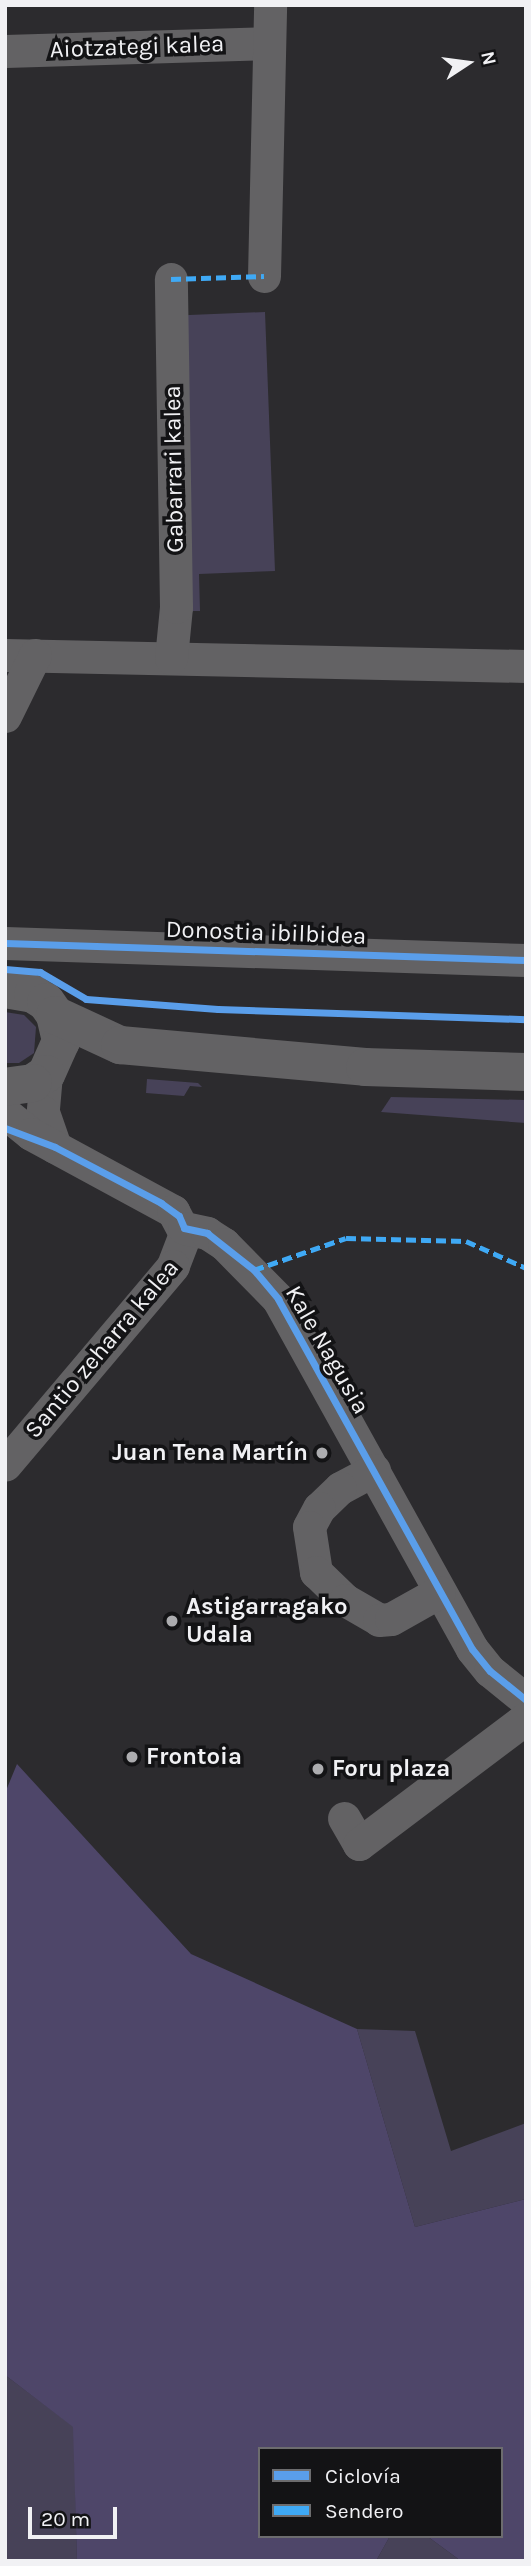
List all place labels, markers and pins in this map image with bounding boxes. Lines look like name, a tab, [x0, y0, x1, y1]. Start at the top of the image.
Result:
place label: Juan Tena Martín	[112, 1439, 308, 1467]
marker: Juan Tena Martín	[314, 1445, 330, 1461]
place label: Astigarragako Udala	[186, 1593, 348, 1649]
marker: Astigarragako Udala	[164, 1613, 180, 1629]
place label: Frontoia	[146, 1743, 242, 1771]
marker: Frontoia	[124, 1749, 140, 1765]
place label: Foru plaza	[332, 1755, 450, 1783]
marker: Foru plaza	[310, 1761, 326, 1777]

